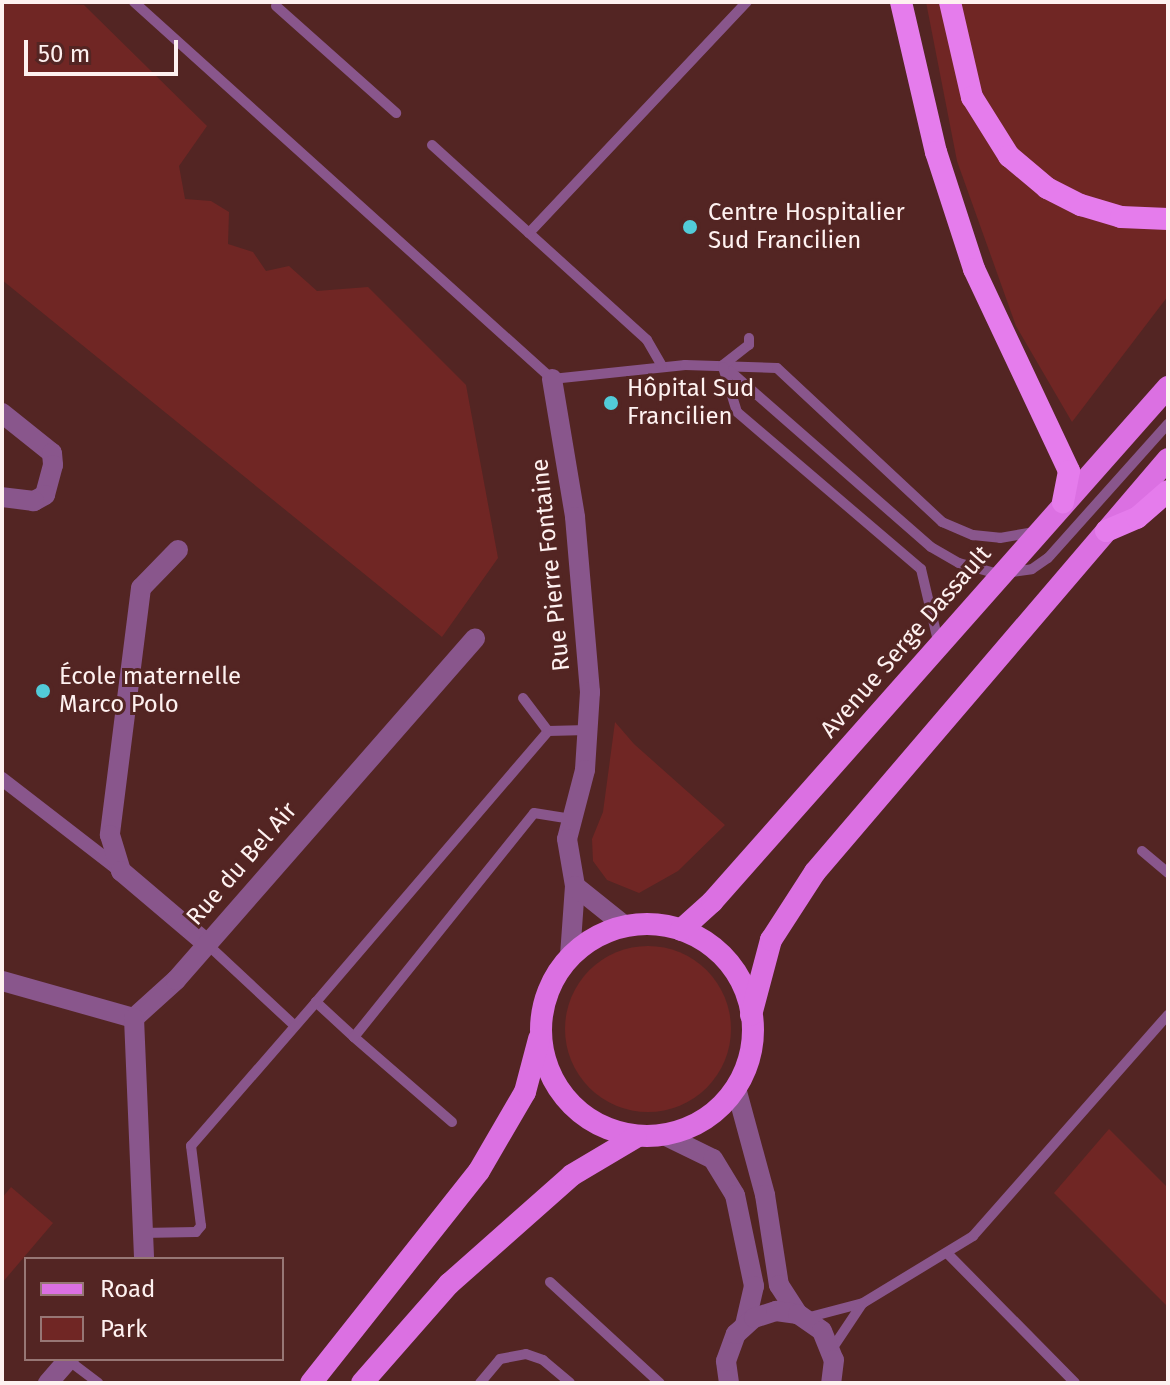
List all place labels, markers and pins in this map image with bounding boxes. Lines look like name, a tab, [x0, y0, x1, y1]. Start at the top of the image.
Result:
place label: Centre Hospitalier Sud Francilien	[708, 199, 905, 255]
marker: Centre Hospitalier Sud Francilien	[679, 216, 701, 238]
place label: Hôpital Sud Francilien	[627, 375, 754, 431]
marker: Hôpital Sud Francilien	[602, 394, 620, 412]
place label: École maternelle Marco Polo	[59, 663, 241, 719]
marker: École maternelle Marco Polo	[34, 682, 52, 700]

